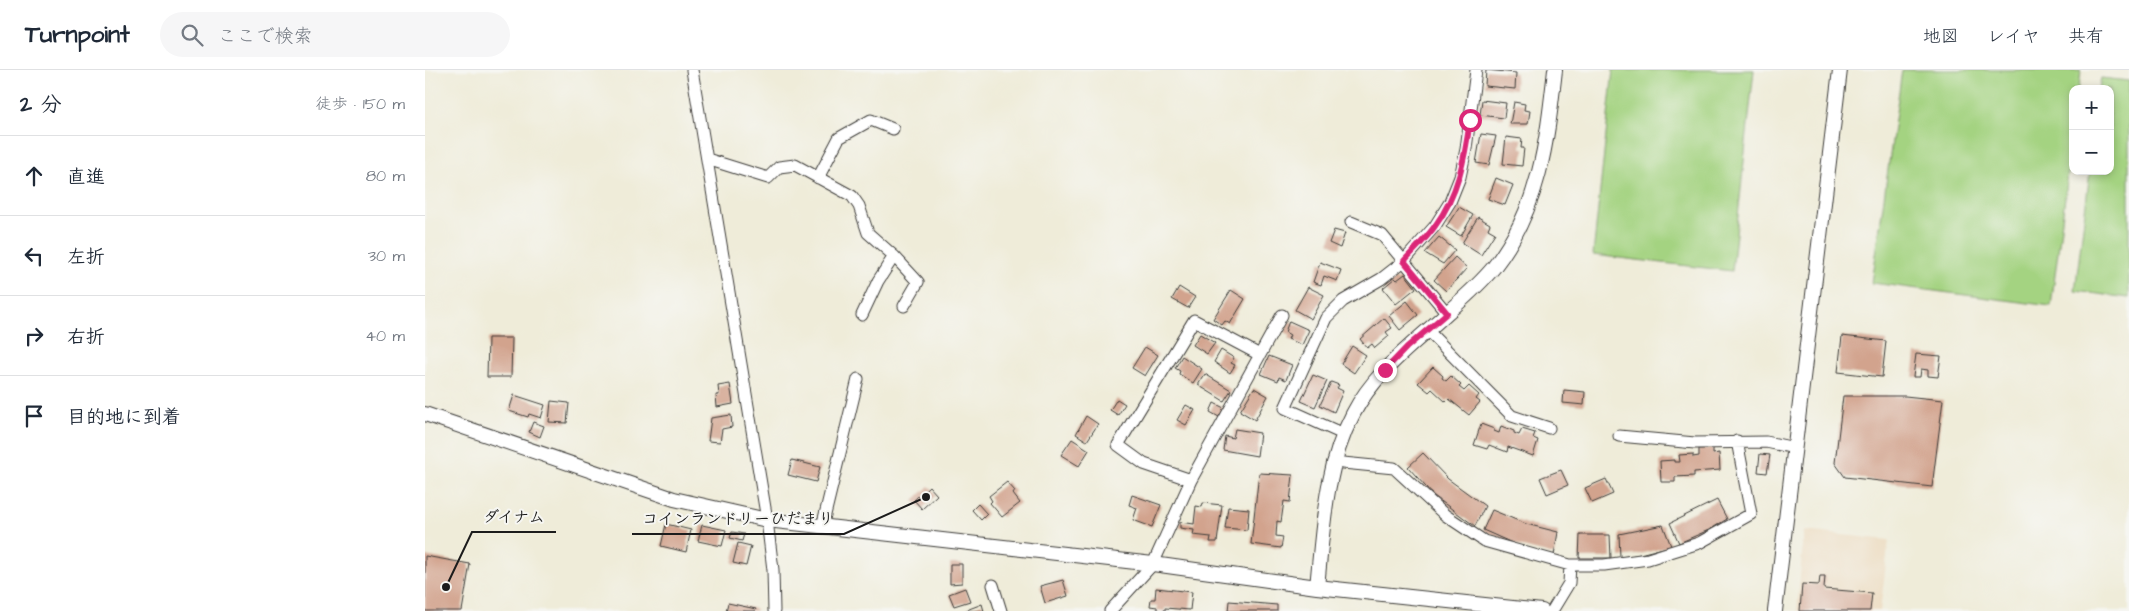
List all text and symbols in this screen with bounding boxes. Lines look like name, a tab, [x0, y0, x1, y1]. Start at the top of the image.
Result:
search box	[160, 12, 510, 57]
text: Turnpoint	[25, 18, 130, 52]
icon: search	[178, 21, 206, 49]
text: ここで検索	[218, 23, 313, 50]
text: 地図	[1923, 24, 1959, 49]
text: レイヤ	[1987, 24, 2040, 49]
text: 共有	[2068, 24, 2104, 49]
map controls	[2069, 85, 2114, 175]
button: +	[2069, 85, 2114, 130]
text: 2 分	[20, 90, 61, 119]
text: 徒歩 · 150 m	[316, 93, 405, 115]
route start	[1459, 109, 1482, 132]
button: −	[2069, 130, 2114, 175]
icon: ahead	[20, 162, 48, 190]
text: 直進	[67, 164, 105, 191]
text: 80 m	[366, 165, 405, 187]
icon: left	[20, 242, 48, 270]
text: 左折	[67, 244, 105, 271]
text: 30 m	[368, 245, 405, 267]
icon: right	[20, 322, 48, 350]
text: 右折	[67, 324, 105, 351]
text: 40 m	[365, 325, 405, 347]
route end	[1374, 359, 1397, 382]
icon: arrive	[20, 402, 48, 430]
text: 目的地に到着	[67, 404, 181, 431]
callout: ダイナム	[472, 501, 556, 532]
callout: コインランドリーひだまり	[632, 503, 844, 534]
text: ダイナム	[483, 506, 545, 528]
text: コインランドリーひだまり	[642, 508, 834, 530]

